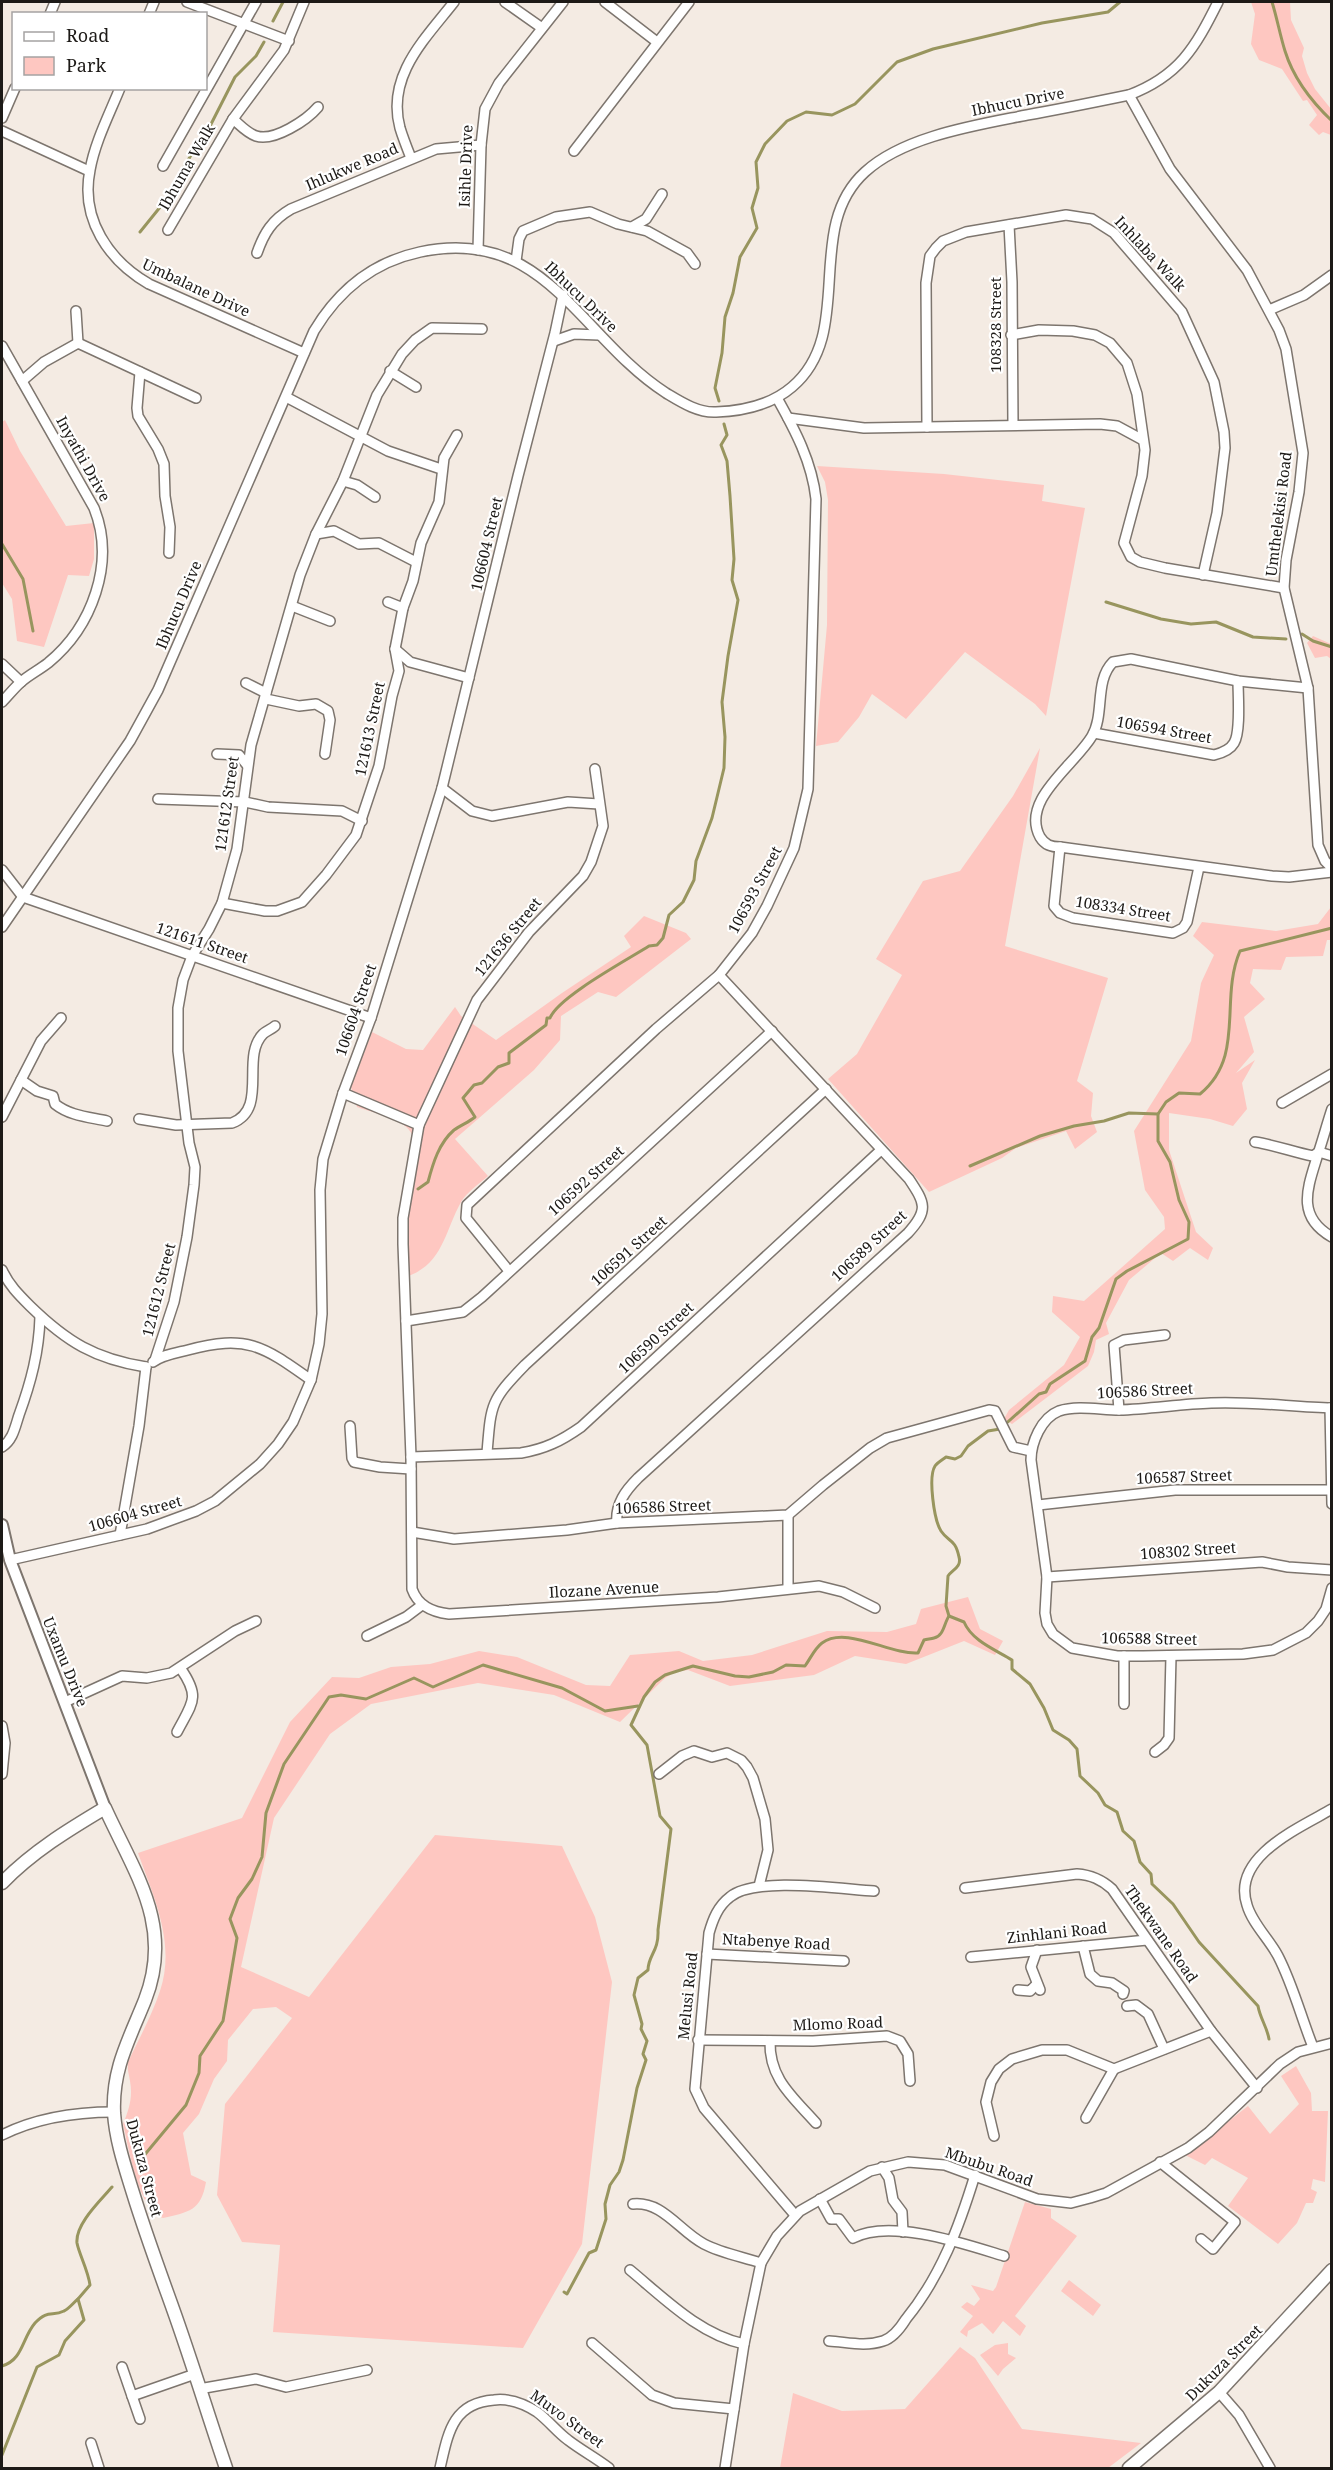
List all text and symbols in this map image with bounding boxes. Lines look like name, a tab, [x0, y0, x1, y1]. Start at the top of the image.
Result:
legend	[12, 12, 207, 90]
text: Road	[66, 23, 109, 47]
text: Park	[66, 53, 106, 77]
street label: Ibhucu Drive	[970, 82, 1066, 120]
street label: Ibhuma Walk	[153, 119, 219, 213]
street label: Isihle Drive	[454, 124, 476, 208]
street label: Ihlukwe Road	[302, 138, 401, 195]
street label: Inhlaba Walk	[1111, 211, 1191, 295]
street label: Umbalane Drive	[139, 253, 254, 321]
street label: Ibhucu Drive	[541, 256, 622, 336]
street label: 108328 Street	[985, 277, 1005, 373]
street label: Inyathi Drive	[52, 412, 116, 505]
street label: Umthelekisi Road	[1260, 450, 1296, 577]
street label: 106604 Street	[465, 495, 507, 593]
street label: Ibhucu Drive	[150, 557, 206, 652]
street label: 121613 Street	[349, 680, 389, 778]
street label: 106594 Street	[1115, 711, 1213, 747]
street label: 121612 Street	[209, 755, 243, 853]
street label: 106593 Street	[723, 842, 785, 937]
street label: 108334 Street	[1074, 891, 1172, 925]
street label: 121636 Street	[469, 893, 545, 980]
street label: 121611 Street	[154, 917, 251, 967]
street label: 106604 Street	[330, 961, 380, 1058]
street label: 106592 Street	[543, 1141, 628, 1220]
street label: 106589 Street	[826, 1205, 910, 1285]
street label: 106591 Street	[586, 1211, 671, 1290]
street label: 121612 Street	[137, 1241, 179, 1339]
street label: 106590 Street	[613, 1297, 697, 1377]
street label: 106586 Street	[1096, 1378, 1193, 1403]
street label: 106587 Street	[1136, 1464, 1232, 1488]
street label: 106604 Street	[86, 1490, 184, 1536]
street label: 106586 Street	[615, 1494, 711, 1518]
street label: 108302 Street	[1139, 1537, 1237, 1563]
street label: Ilozane Avenue	[548, 1576, 659, 1602]
street label: Uxamu Drive	[39, 1614, 93, 1709]
street label: 106588 Street	[1101, 1627, 1197, 1649]
street label: Thekwane Road	[1121, 1881, 1203, 1986]
street label: Zinhlani Road	[1006, 1917, 1108, 1947]
street label: Ntabenye Road	[721, 1928, 831, 1954]
street label: Melusi Road	[672, 1951, 702, 2041]
street label: Mlomo Road	[793, 2011, 883, 2035]
street label: Dukuza Street	[122, 2117, 168, 2219]
street label: Mbubu Road	[943, 2142, 1036, 2190]
street label: Dukuza Street	[1181, 2320, 1266, 2405]
street label: Muvo Street	[527, 2385, 609, 2452]

